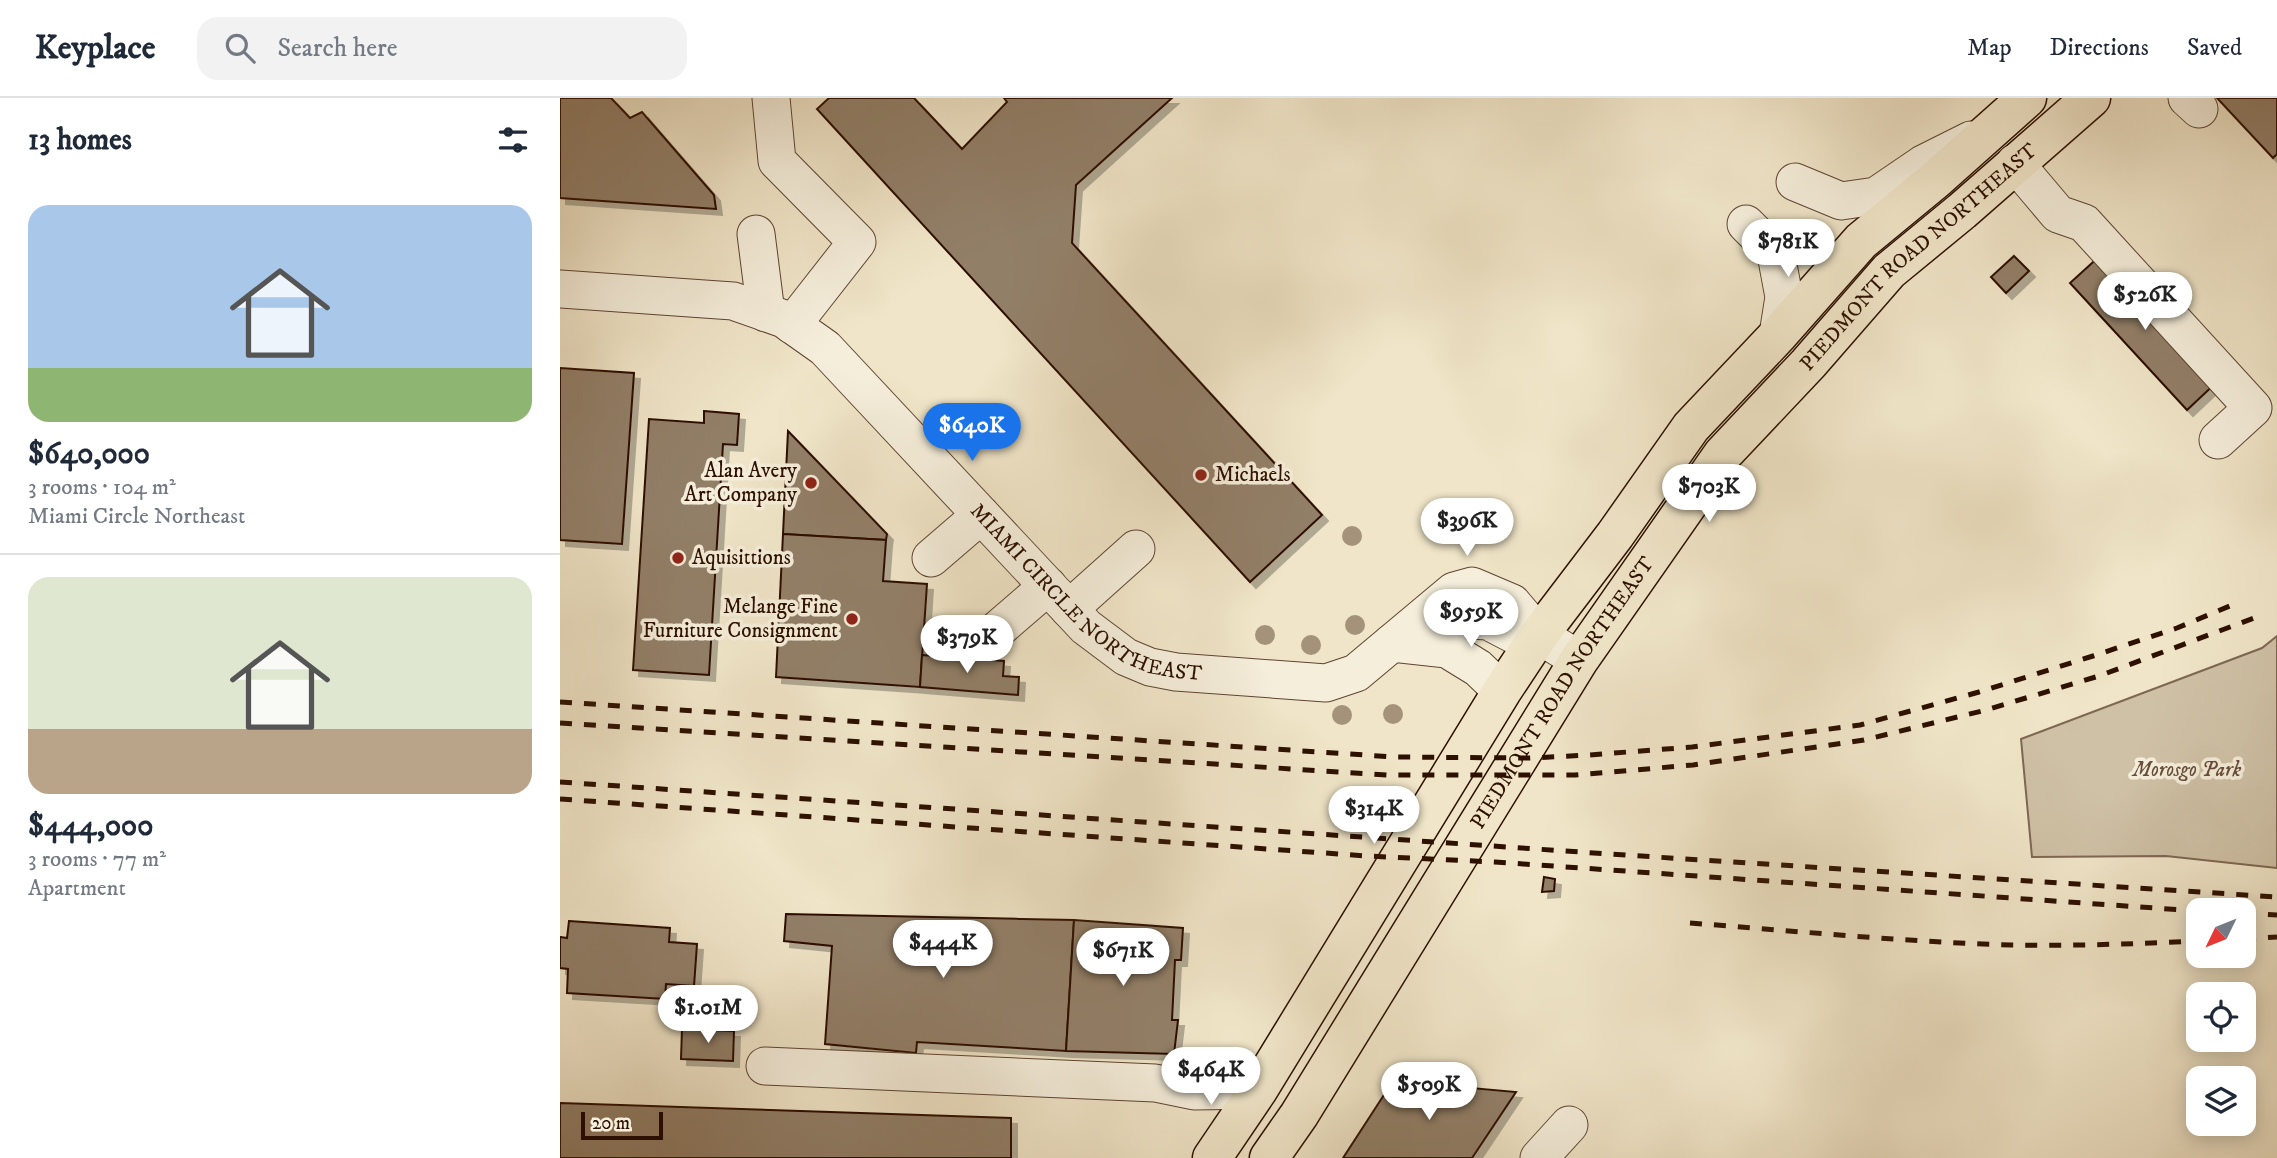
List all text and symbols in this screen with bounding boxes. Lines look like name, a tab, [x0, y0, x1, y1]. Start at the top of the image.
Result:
search box	[197, 17, 687, 80]
text: Keyplace	[35, 28, 155, 69]
icon: search	[221, 29, 259, 67]
text: Search here	[277, 32, 398, 65]
text: Map	[1967, 33, 2012, 63]
text: Directions	[2050, 33, 2149, 63]
text: Saved	[2187, 33, 2242, 63]
icon: filters	[494, 121, 532, 159]
text: 13 homes	[28, 122, 132, 159]
street label: PIEDMONT ROAD NORTHEAST	[1795, 138, 2043, 377]
pin: $781K	[1739, 220, 1837, 279]
text: $781K	[1758, 227, 1818, 256]
icon: home	[217, 250, 343, 376]
pin: $526K	[2096, 272, 2194, 332]
text: $526K	[2113, 280, 2177, 309]
pin: $640K	[923, 404, 1021, 463]
text: $640K	[939, 411, 1005, 440]
text: $640,000	[28, 436, 150, 473]
place label: Alan Avery Art Company	[684, 458, 798, 508]
place label: Michaels	[1215, 462, 1291, 488]
pin: $703K	[1660, 464, 1758, 524]
marker: Michaels	[1193, 467, 1209, 483]
text: $703K	[1678, 472, 1740, 501]
text: 3 rooms · 104 m²	[28, 473, 176, 502]
marker: Alan Avery Art Company	[803, 475, 819, 491]
street label: MIAMI CIRCLE NORTHEAST	[964, 498, 1203, 687]
pin: $396K	[1418, 498, 1516, 558]
text: Miami Circle Northeast	[28, 502, 245, 531]
text: $396K	[1437, 506, 1497, 535]
place label: Aquisittions	[692, 545, 791, 571]
marker: Aquisittions	[670, 550, 686, 566]
street label: PIEDMONT ROAD NORTHEAST	[1465, 552, 1660, 834]
pin: $959K	[1422, 589, 1520, 649]
place label: Melange Fine Furniture Consignment	[643, 594, 838, 644]
text: $959K	[1439, 597, 1503, 626]
marker: Melange Fine Furniture Consignment	[844, 611, 860, 627]
pin: $379K	[918, 616, 1016, 675]
icon: home	[217, 622, 343, 748]
text: $379K	[937, 623, 997, 652]
park label: Morosgo Park	[2131, 757, 2242, 783]
pin: $314K	[1325, 786, 1423, 846]
text: $314K	[1345, 794, 1403, 823]
text: $444,000	[28, 808, 153, 845]
text: 3 rooms · 77 m²	[28, 845, 166, 874]
text: Apartment	[28, 874, 126, 903]
north arrow	[2186, 898, 2256, 968]
map controls	[2186, 898, 2256, 1136]
pin: $444K	[894, 920, 992, 980]
text: $444K	[909, 928, 977, 957]
pin: $671K	[1074, 928, 1172, 988]
text: $671K	[1092, 936, 1154, 965]
button: locate	[2186, 982, 2256, 1052]
pin: $1.01M	[651, 986, 765, 1045]
text: $1.01M	[674, 993, 742, 1022]
pin: $464K	[1162, 1048, 1260, 1107]
text: $464K	[1177, 1055, 1245, 1084]
pin: $509K	[1380, 1062, 1478, 1122]
button: layers	[2186, 1066, 2256, 1136]
text: $509K	[1397, 1070, 1461, 1099]
scale bar	[581, 1109, 663, 1141]
text: 20 m	[592, 1112, 630, 1135]

